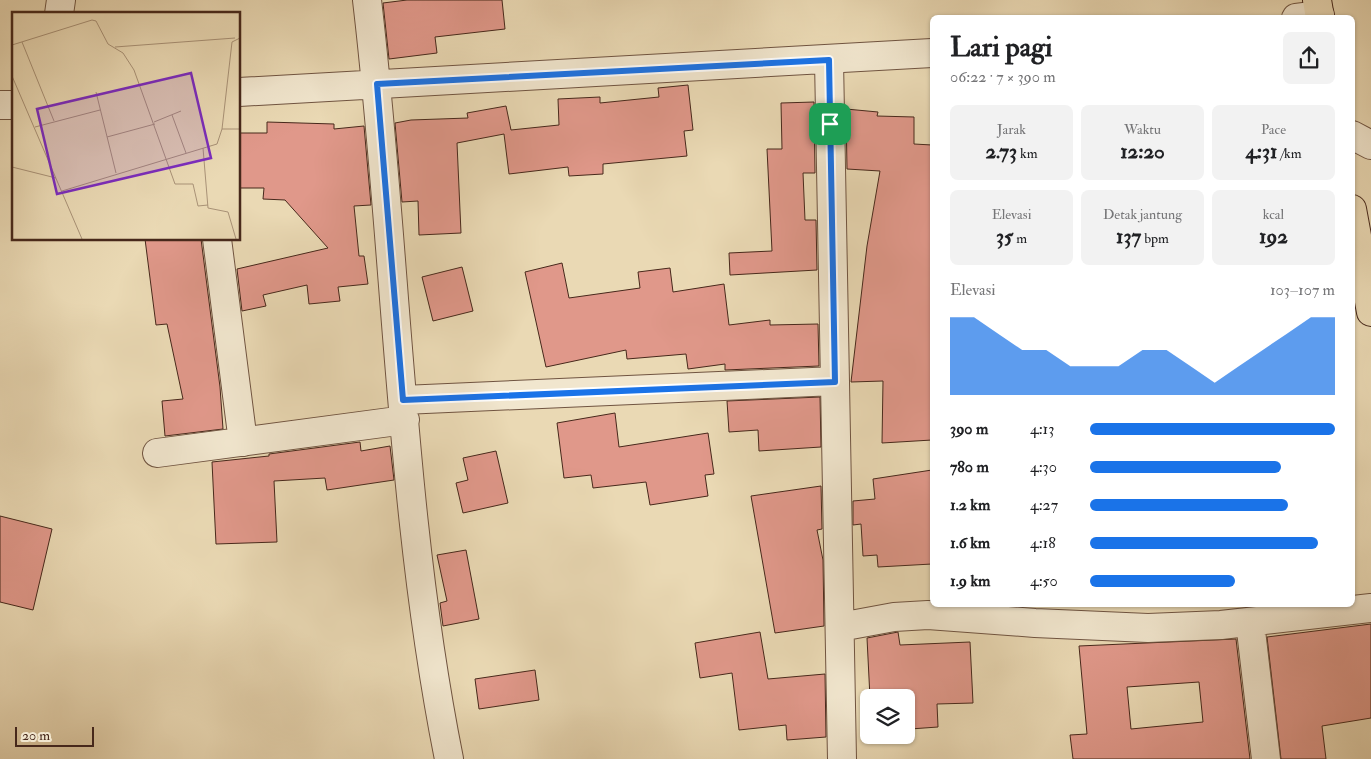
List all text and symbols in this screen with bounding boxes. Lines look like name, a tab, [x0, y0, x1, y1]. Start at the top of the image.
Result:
inset map	[12, 12, 240, 240]
text: Lari pagi	[950, 30, 1052, 65]
button: share	[1283, 32, 1335, 84]
text: 06:22 · 7 × 390 m	[950, 67, 1056, 87]
pin	[809, 103, 851, 145]
icon: arrive	[816, 110, 844, 138]
text: Jarak	[997, 121, 1026, 138]
text: Waktu	[1124, 121, 1161, 138]
text: Pace	[1261, 121, 1286, 138]
text: 2.73	[985, 138, 1017, 165]
text: 12:20	[1120, 138, 1165, 165]
text: 4:31	[1245, 138, 1277, 165]
text: km	[1017, 145, 1038, 162]
text: /km	[1277, 145, 1302, 162]
text: Elevasi	[992, 206, 1031, 223]
text: Detak jantung	[1103, 206, 1182, 223]
text: kcal	[1263, 206, 1284, 223]
text: 35	[996, 223, 1013, 250]
text: 137	[1116, 223, 1141, 250]
text: 192	[1259, 223, 1288, 250]
text: m	[1013, 230, 1027, 247]
text: bpm	[1141, 230, 1169, 247]
text: Elevasi	[950, 280, 995, 300]
text: 103–107 m	[1270, 280, 1335, 300]
text: 390 m	[950, 419, 988, 439]
text: 4:13	[1030, 419, 1054, 439]
text: 780 m	[950, 457, 989, 477]
text: 4:30	[1030, 457, 1057, 477]
text: 1.2 km	[950, 495, 990, 515]
text: 4:27	[1030, 495, 1058, 515]
text: 1.6 km	[950, 533, 990, 553]
text: 4:18	[1030, 533, 1056, 553]
text: 1.9 km	[950, 571, 990, 591]
text: 4:50	[1030, 571, 1058, 591]
map controls	[860, 689, 915, 744]
button: layers	[860, 689, 915, 744]
scale bar	[15, 724, 94, 747]
text: 20 m	[22, 727, 50, 744]

